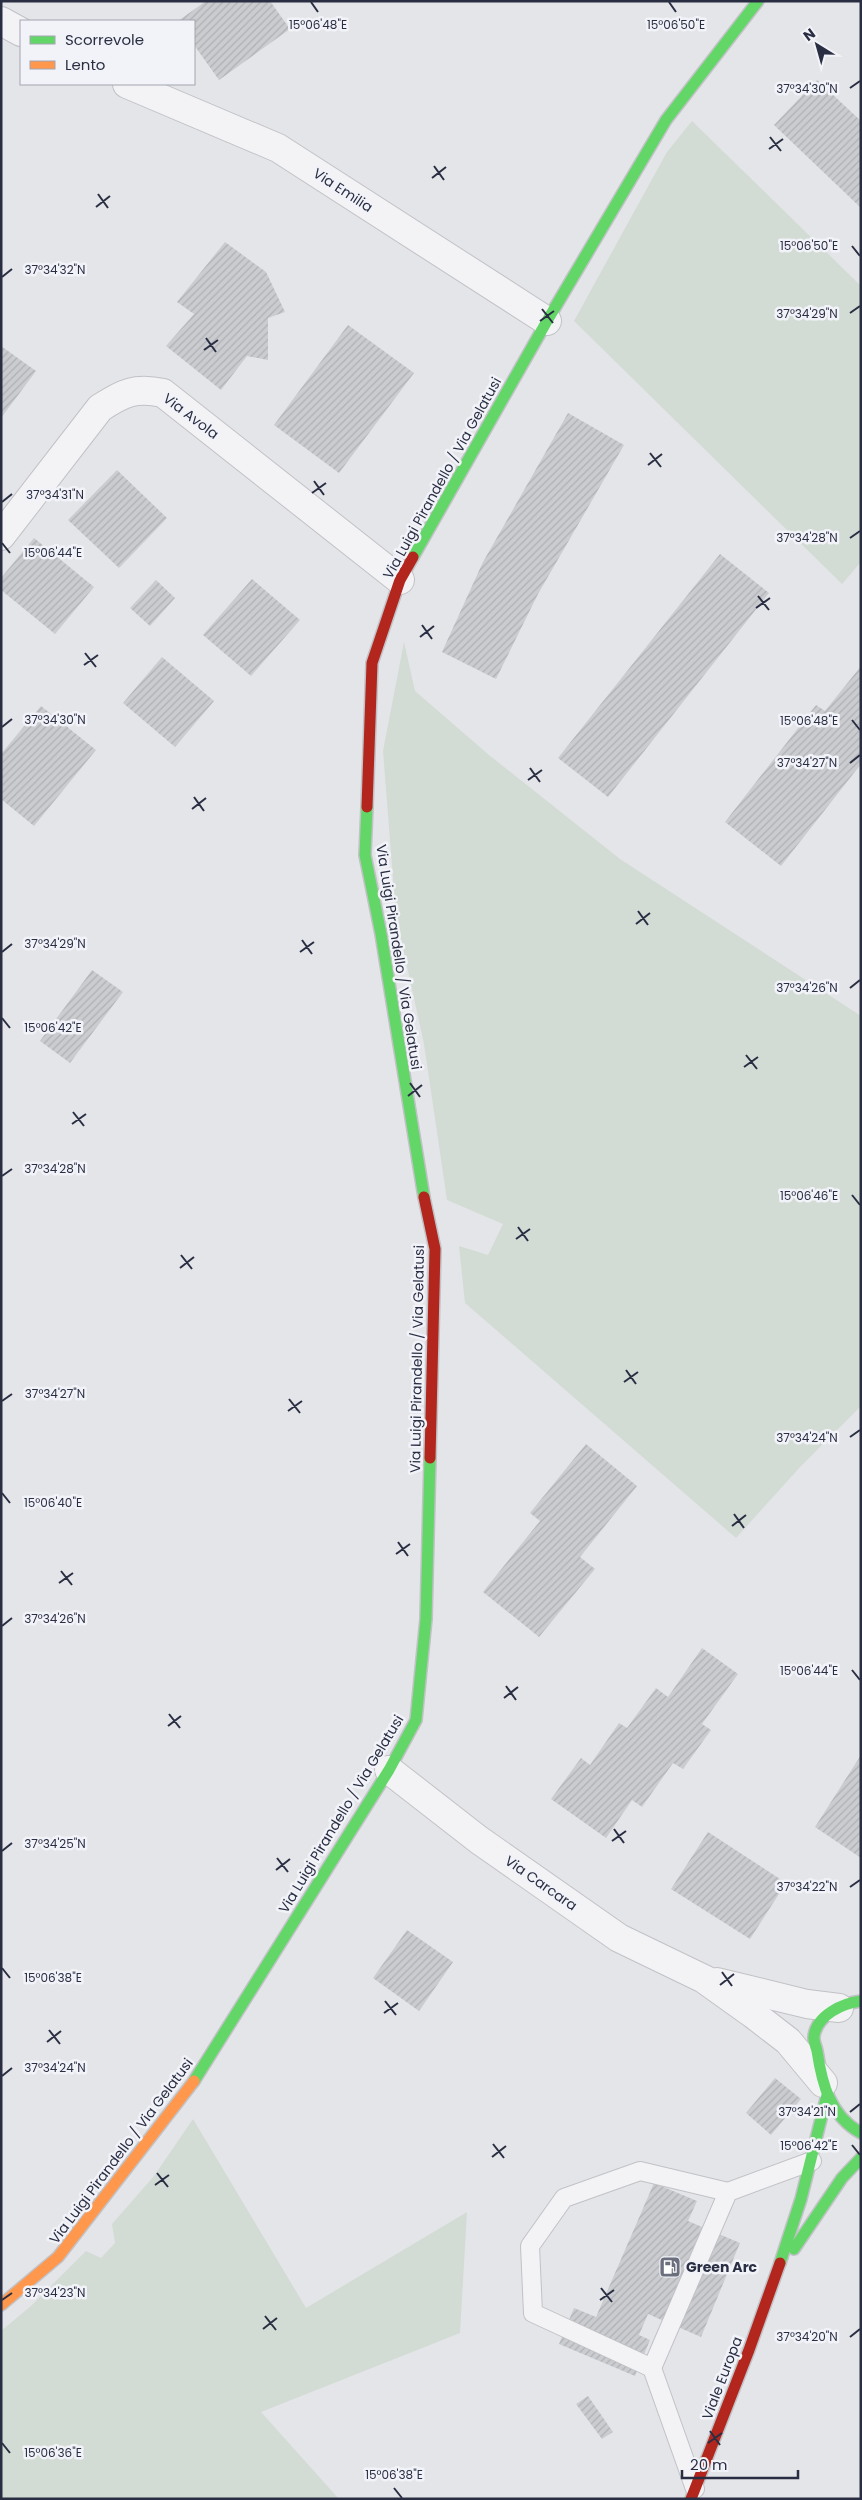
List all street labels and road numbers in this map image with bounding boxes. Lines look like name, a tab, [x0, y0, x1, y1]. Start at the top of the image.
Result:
street label: Via Emilia	[309, 163, 377, 217]
street label: Via Luigi Pirandello / Via Gelatusi	[378, 373, 506, 583]
street label: Via Avola	[159, 388, 223, 444]
street label: Via Luigi Pirandello / Via Gelatusi	[371, 843, 427, 1071]
street label: Via Luigi Pirandello / Via Gelatusi	[405, 1245, 429, 1473]
street label: Via Luigi Pirandello / Via Gelatusi	[274, 1711, 408, 1917]
street label: Via Carcara	[501, 1851, 581, 1915]
street label: Via Luigi Pirandello / Via Gelatusi	[44, 2054, 198, 2248]
street label: Viale Europa	[697, 2334, 747, 2422]

